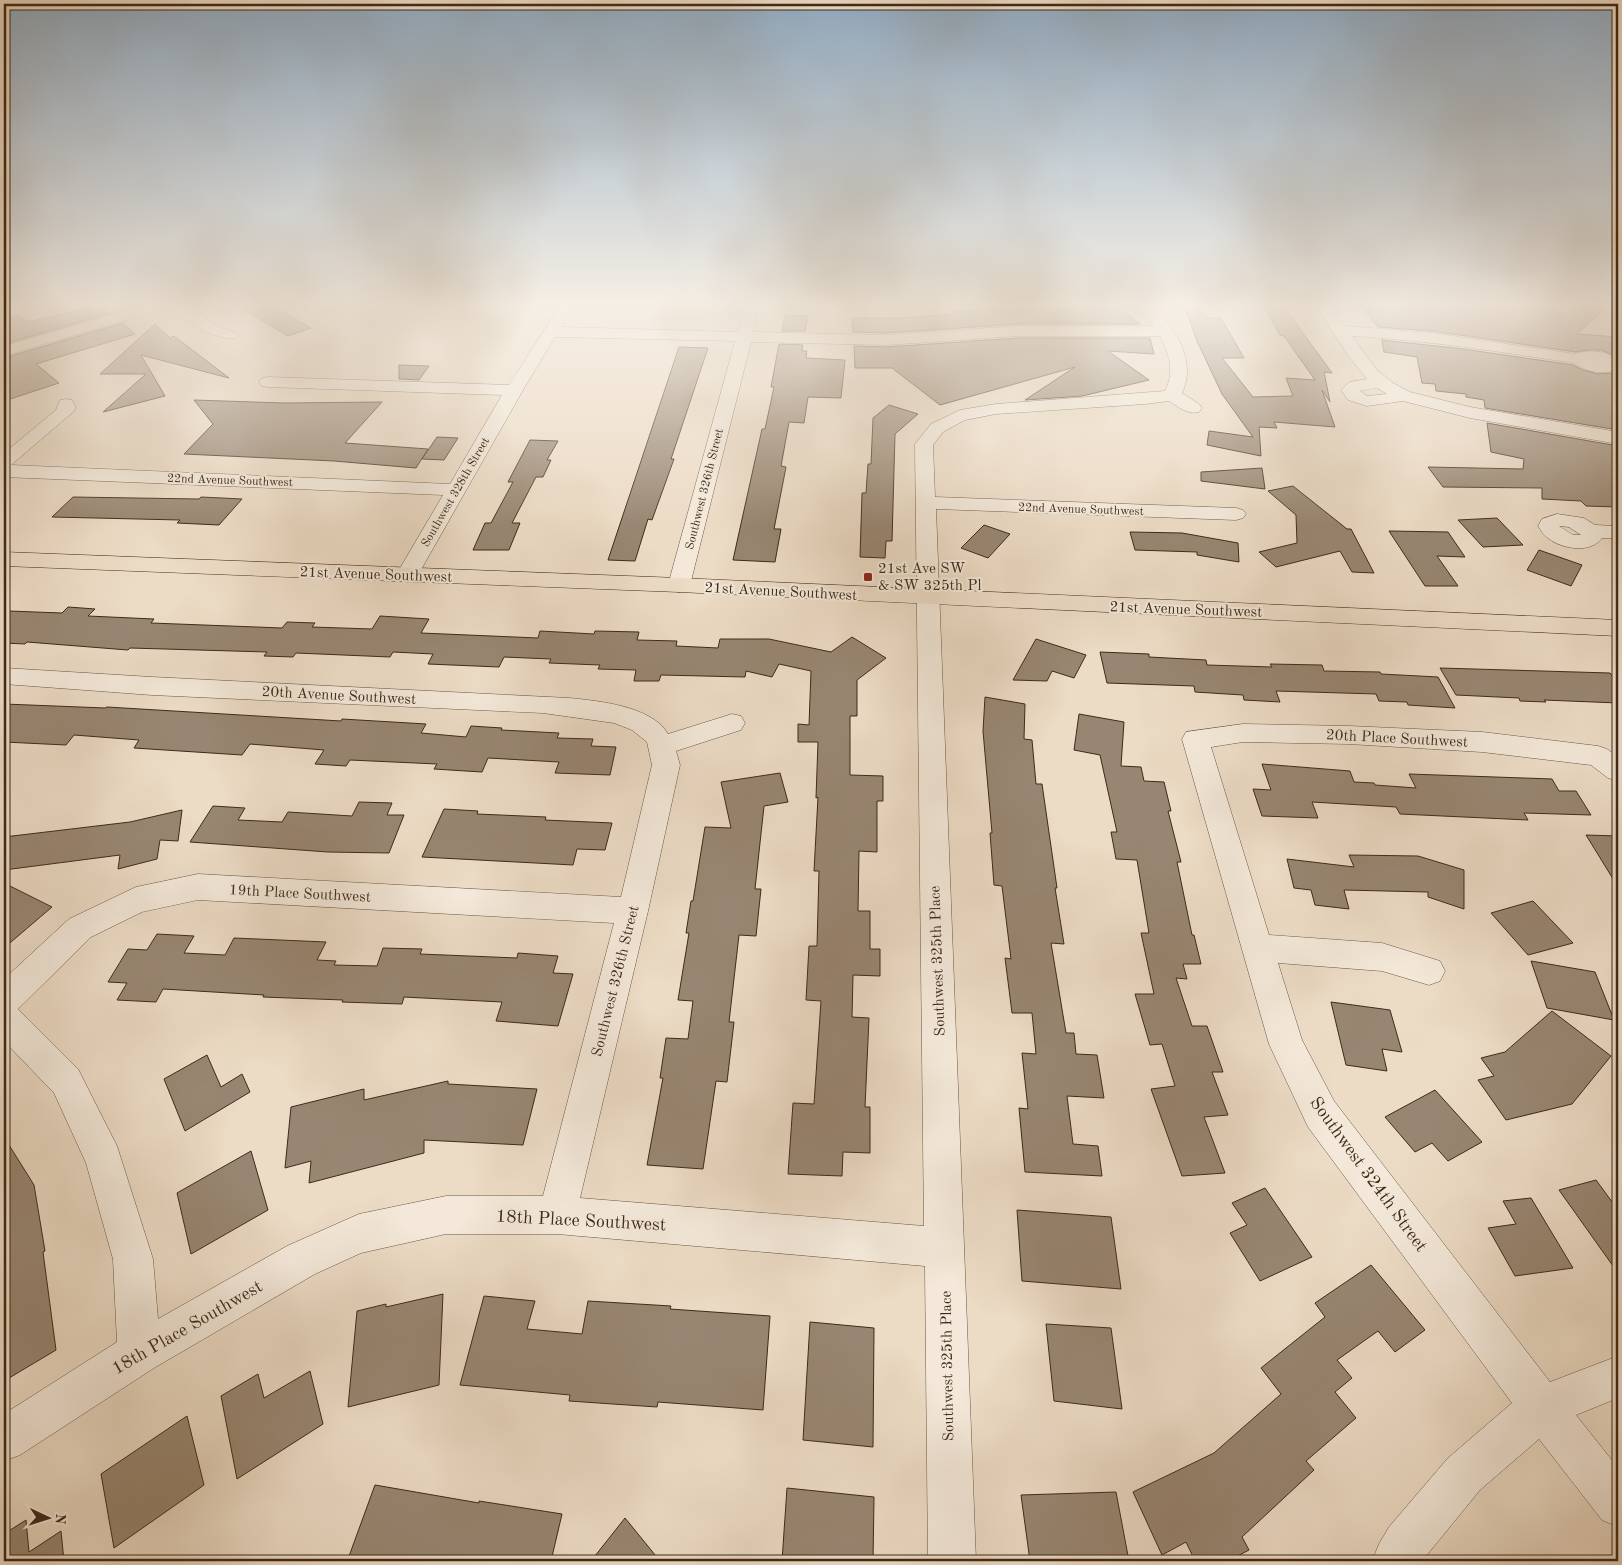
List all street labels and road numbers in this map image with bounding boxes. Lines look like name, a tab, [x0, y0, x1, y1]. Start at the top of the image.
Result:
street label: Southwest 326th Street	[684, 427, 726, 551]
street label: Southwest 328th Street	[420, 436, 492, 549]
street label: 22nd Avenue Southwest	[167, 473, 293, 489]
street label: 22nd Avenue Southwest	[1018, 502, 1144, 518]
street label: 21st Avenue Southwest	[299, 565, 453, 586]
street label: 21st Avenue Southwest	[704, 581, 858, 604]
street label: 21st Avenue Southwest	[1109, 600, 1263, 621]
street label: 20th Avenue Southwest	[261, 685, 417, 708]
street label: 20th Place Southwest	[1326, 728, 1468, 751]
street label: 19th Place Southwest	[229, 883, 371, 906]
street label: Southwest 325th Place	[928, 885, 949, 1037]
street label: Southwest 326th Street	[590, 904, 643, 1059]
street label: Southwest 324th Street	[1306, 1094, 1430, 1255]
street label: 18th Place Southwest	[495, 1208, 667, 1234]
street label: 18th Place Southwest	[109, 1277, 266, 1378]
street label: Southwest 325th Place	[940, 1290, 957, 1441]

